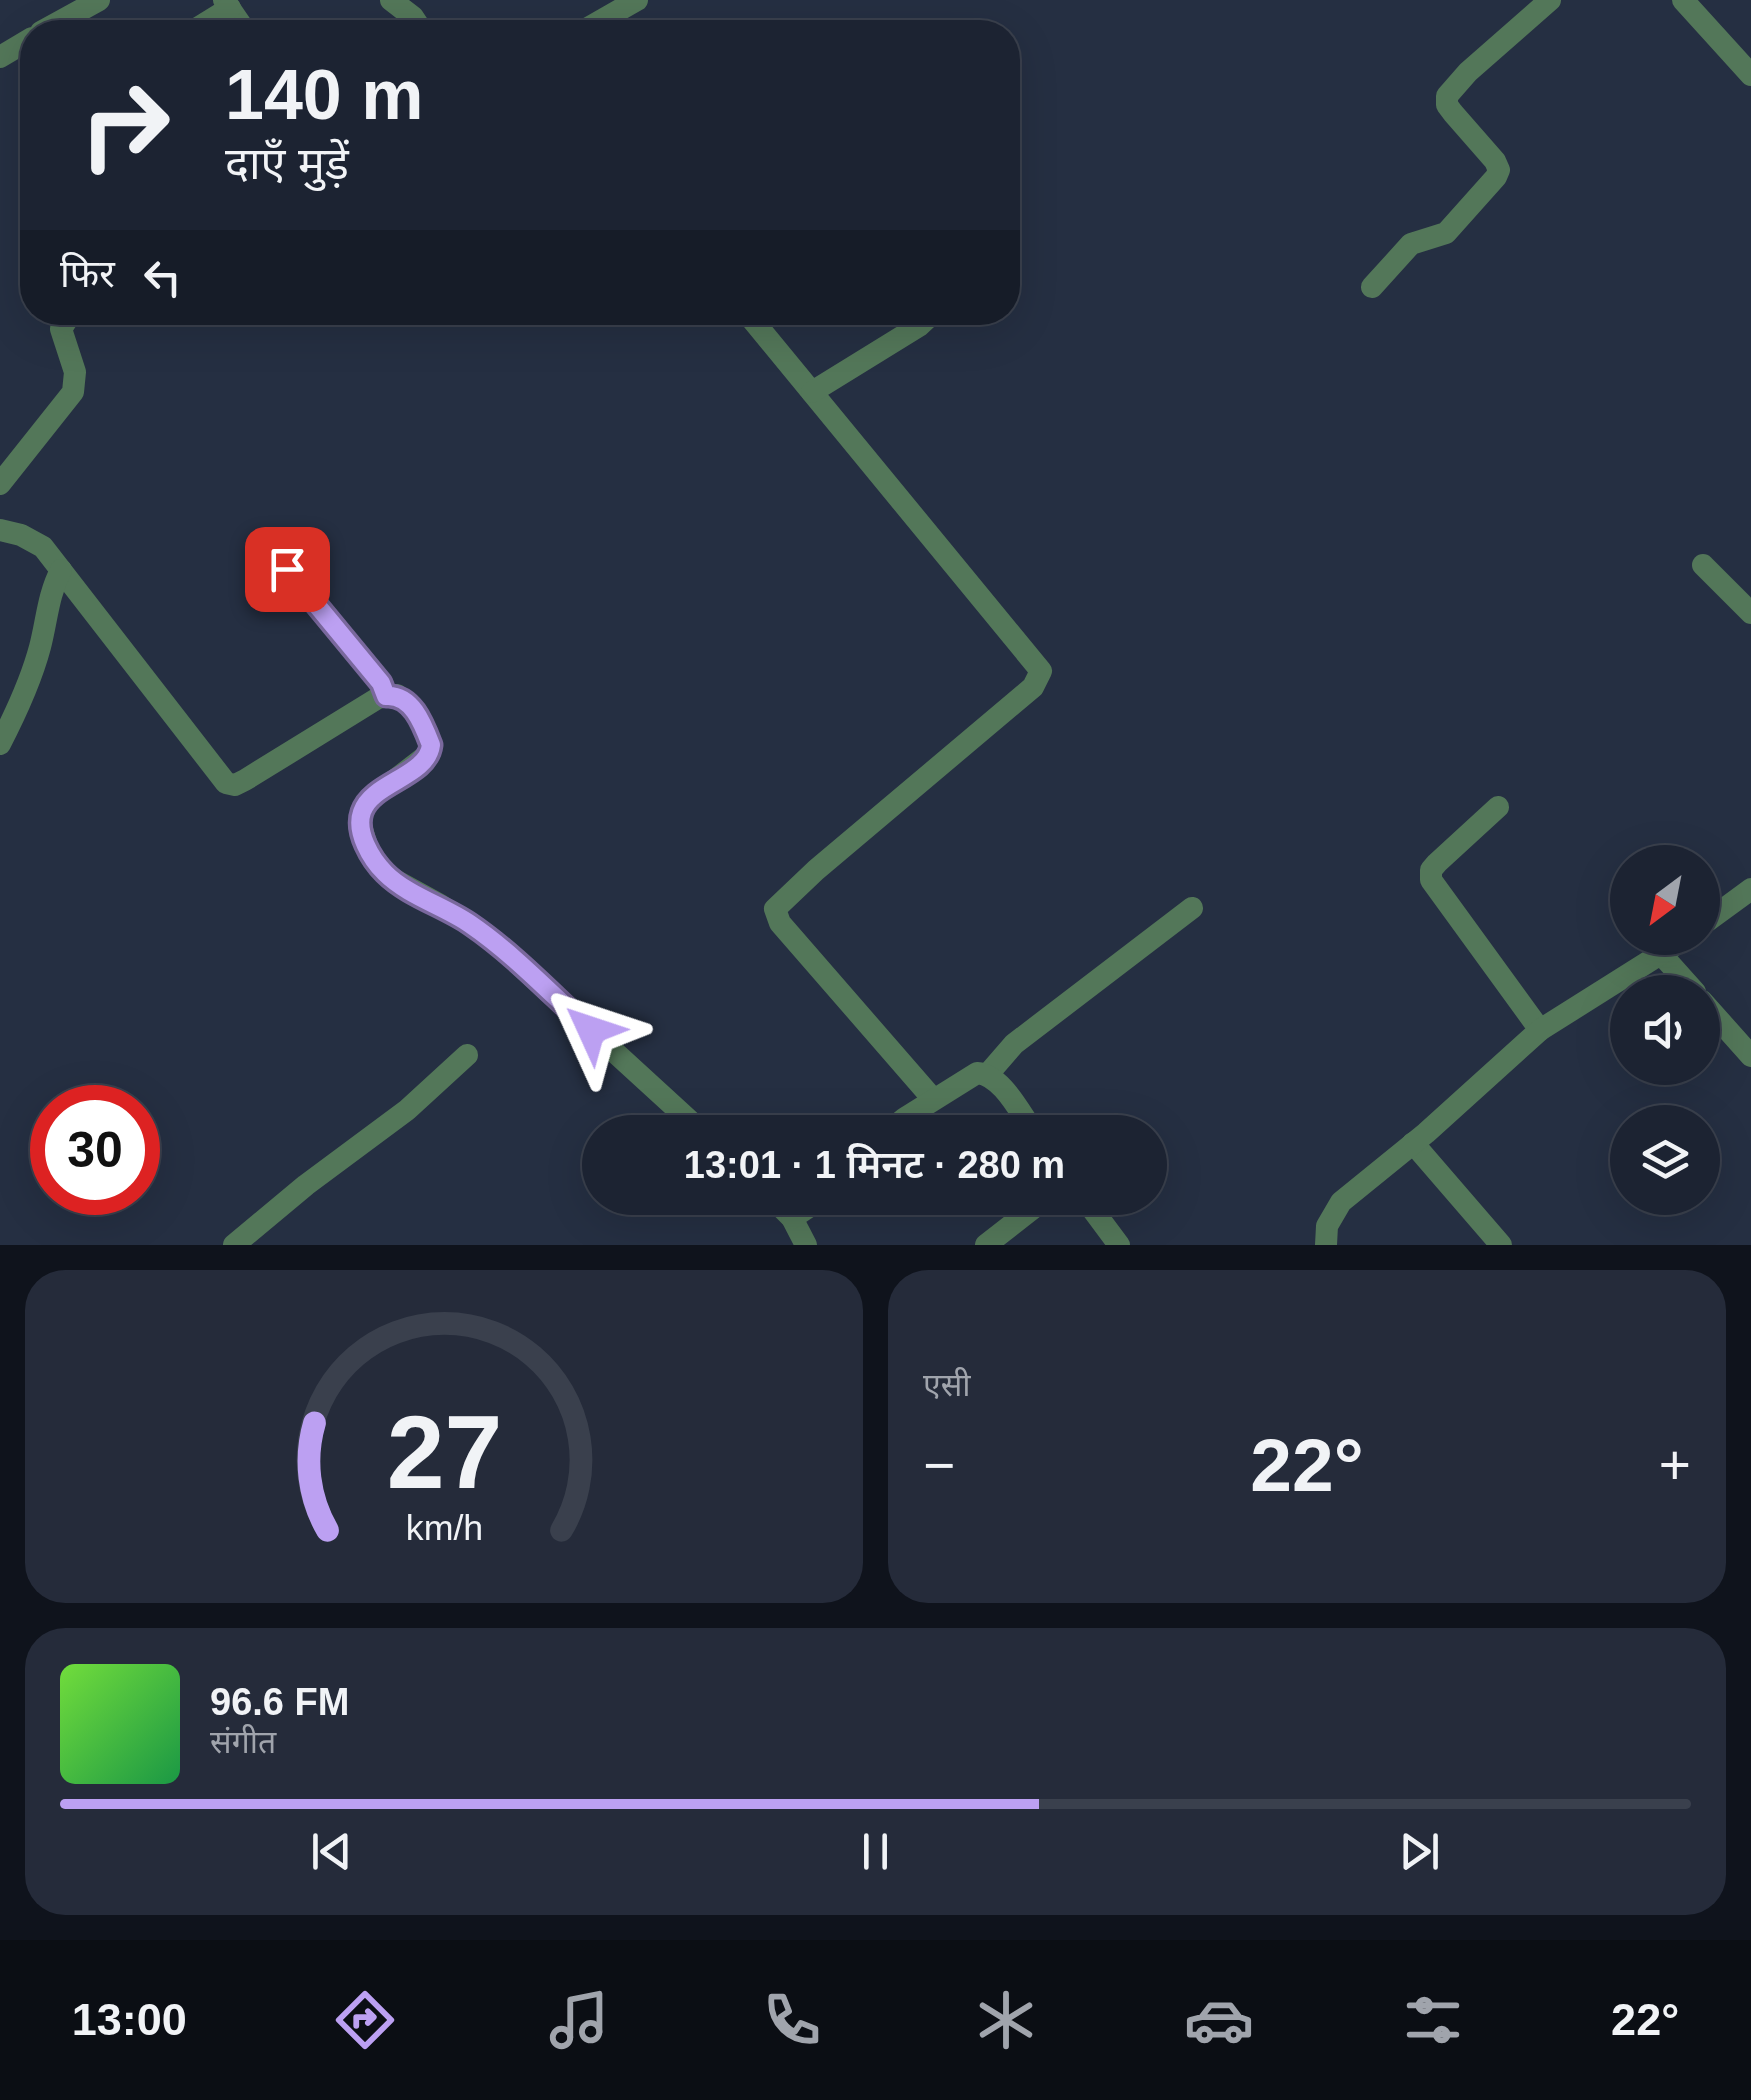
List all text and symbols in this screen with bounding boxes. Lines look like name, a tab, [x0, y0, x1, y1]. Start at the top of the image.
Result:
text: 140 m	[225, 56, 423, 134]
icon: right	[60, 60, 190, 190]
text: दाएँ मुड़ें	[225, 138, 349, 189]
icon: left	[135, 250, 190, 305]
text: फिर	[60, 253, 115, 295]
pin	[245, 527, 330, 612]
icon: arrive	[260, 542, 315, 597]
north arrow	[1610, 845, 1720, 955]
map controls	[1610, 845, 1720, 1215]
button: sound	[1610, 975, 1720, 1085]
position arrow	[539, 978, 643, 1082]
speed limit sign: 30	[30, 1085, 160, 1215]
button: layers	[1610, 1105, 1720, 1215]
text: 13:01 · 1 मिनट · 280 m	[684, 1144, 1065, 1186]
text: एसी	[923, 1367, 971, 1403]
text: 27	[386, 1394, 502, 1510]
text: 22°	[1250, 1423, 1364, 1507]
text: −	[923, 1434, 955, 1496]
text: +	[1659, 1434, 1691, 1496]
text: km/h	[405, 1508, 483, 1548]
text: 96.6 FM	[210, 1681, 349, 1723]
text: संगीत	[210, 1724, 276, 1760]
icon: previous	[304, 1824, 359, 1879]
icon: pause	[848, 1824, 903, 1879]
icon: next	[1392, 1824, 1447, 1879]
icon: directions	[330, 1985, 400, 2055]
icon: music	[544, 1985, 614, 2055]
icon: phone	[757, 1985, 827, 2055]
icon: climate	[971, 1985, 1041, 2055]
icon: car	[1184, 1985, 1254, 2055]
icon: filters	[1398, 1985, 1468, 2055]
text: 13:00	[72, 1994, 187, 2045]
text: 22°	[1611, 1994, 1679, 2045]

